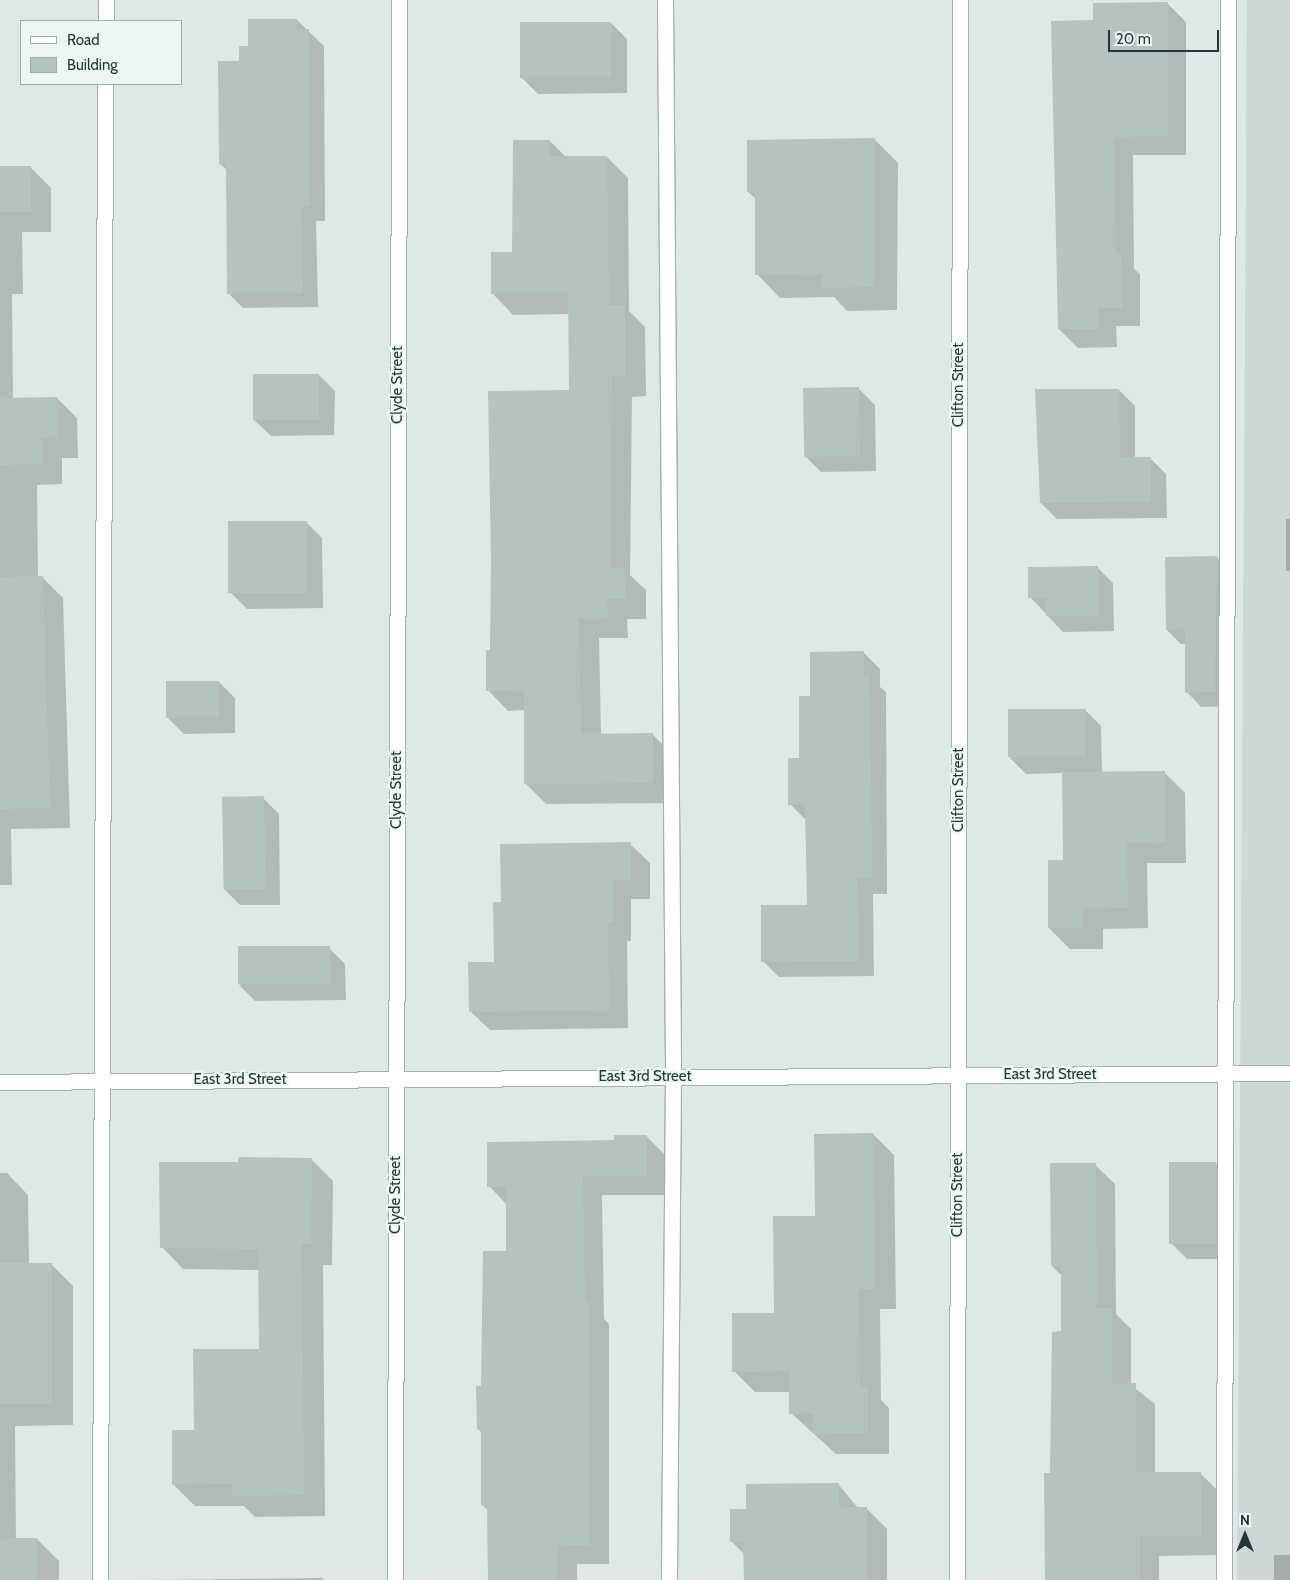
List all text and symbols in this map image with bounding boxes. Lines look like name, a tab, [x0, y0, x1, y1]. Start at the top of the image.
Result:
legend	[20, 20, 182, 85]
scale bar	[1110, 20, 1221, 52]
text: 20 m	[1116, 30, 1151, 48]
text: Road	[67, 31, 100, 49]
text: Building	[67, 56, 118, 74]
street label: Clifton Street	[950, 343, 968, 427]
street label: Clyde Street	[389, 346, 407, 424]
street label: Clifton Street	[950, 748, 968, 832]
street label: Clyde Street	[388, 751, 406, 829]
street label: East 3rd Street	[1003, 1066, 1097, 1084]
street label: East 3rd Street	[598, 1068, 692, 1086]
street label: East 3rd Street	[193, 1071, 287, 1089]
street label: Clifton Street	[949, 1153, 967, 1237]
street label: Clyde Street	[387, 1156, 405, 1234]
north arrow	[1220, 1510, 1270, 1560]
text: N	[1240, 1511, 1250, 1529]

